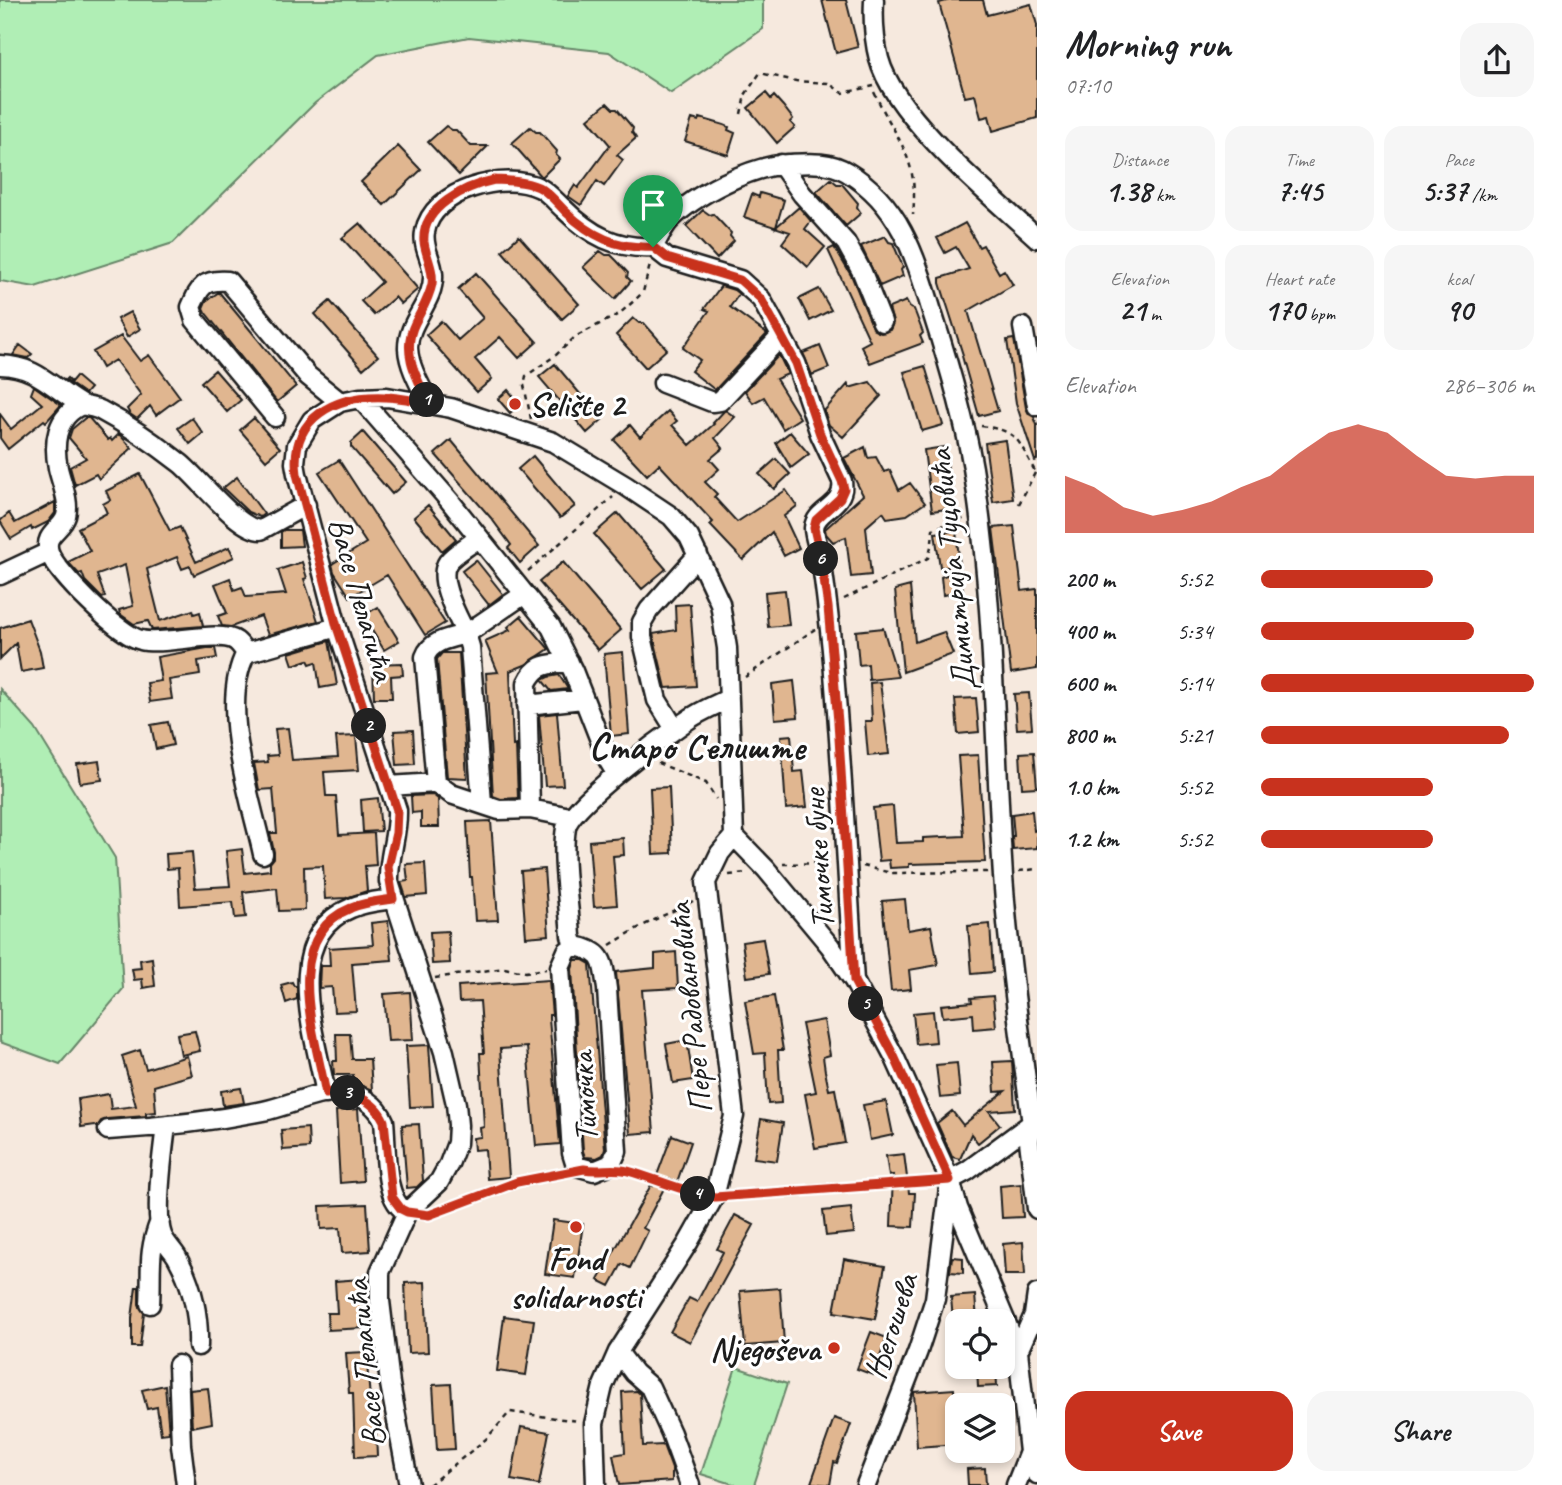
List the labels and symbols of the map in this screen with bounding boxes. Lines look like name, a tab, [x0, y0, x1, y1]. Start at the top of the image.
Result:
pin	[623, 175, 683, 247]
pin: 1	[410, 382, 444, 418]
place label: Selište 2	[529, 384, 628, 426]
marker: Selište 2	[507, 396, 523, 412]
street label: Димитрија Туцовића	[918, 444, 986, 693]
street label: Васе Пелагића	[319, 513, 406, 688]
pin: 6	[804, 542, 838, 576]
pin: 2	[352, 708, 386, 744]
district label: Старо Селиште	[589, 723, 808, 770]
street label: Тимочке буне	[792, 785, 844, 930]
street label: Пере Радовановића	[658, 898, 722, 1115]
pin: 5	[848, 986, 884, 1021]
street label: Тимочка	[561, 1048, 607, 1143]
pin: 3	[330, 1076, 366, 1110]
pin: 4	[680, 1176, 716, 1212]
marker: Fond solidarnosti	[568, 1219, 584, 1235]
place label: Fond solidarnosti	[511, 1238, 646, 1318]
street label: Његошева	[854, 1266, 928, 1384]
street label: Васе Пелагића	[335, 1274, 395, 1449]
place label: Njegoševa	[710, 1328, 822, 1370]
marker: Njegoševa	[826, 1340, 842, 1356]

